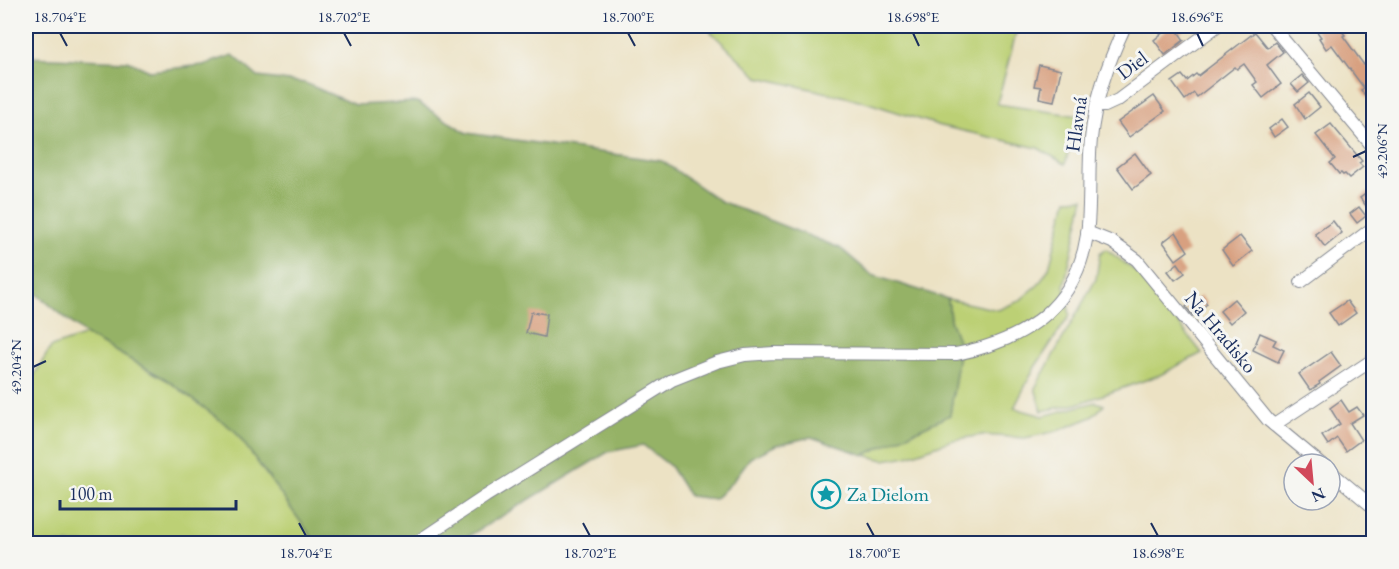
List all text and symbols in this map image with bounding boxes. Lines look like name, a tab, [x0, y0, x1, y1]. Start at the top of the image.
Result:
text: 18.704°E	[34, 7, 87, 26]
text: 18.702°E	[318, 7, 371, 26]
text: 18.700°E	[602, 7, 655, 26]
text: 18.698°E	[887, 7, 940, 26]
text: 18.696°E	[1171, 7, 1224, 26]
street label: Diel	[1111, 45, 1153, 85]
street label: Hlavná	[1059, 95, 1093, 153]
text: 49.206°N	[1372, 123, 1391, 179]
street label: Na Hradisko	[1179, 286, 1263, 379]
text: 49.204°N	[6, 339, 25, 395]
north arrow	[1282, 452, 1342, 512]
scale bar	[60, 473, 236, 511]
place icon: Za Dielom	[810, 478, 842, 510]
place label: Za Dielom	[847, 481, 930, 507]
text: 100 m	[69, 482, 113, 505]
text: N	[1308, 483, 1329, 507]
text: 18.704°E	[280, 543, 333, 562]
text: 18.702°E	[564, 543, 617, 562]
text: 18.700°E	[848, 543, 901, 562]
text: 18.698°E	[1132, 543, 1185, 562]

